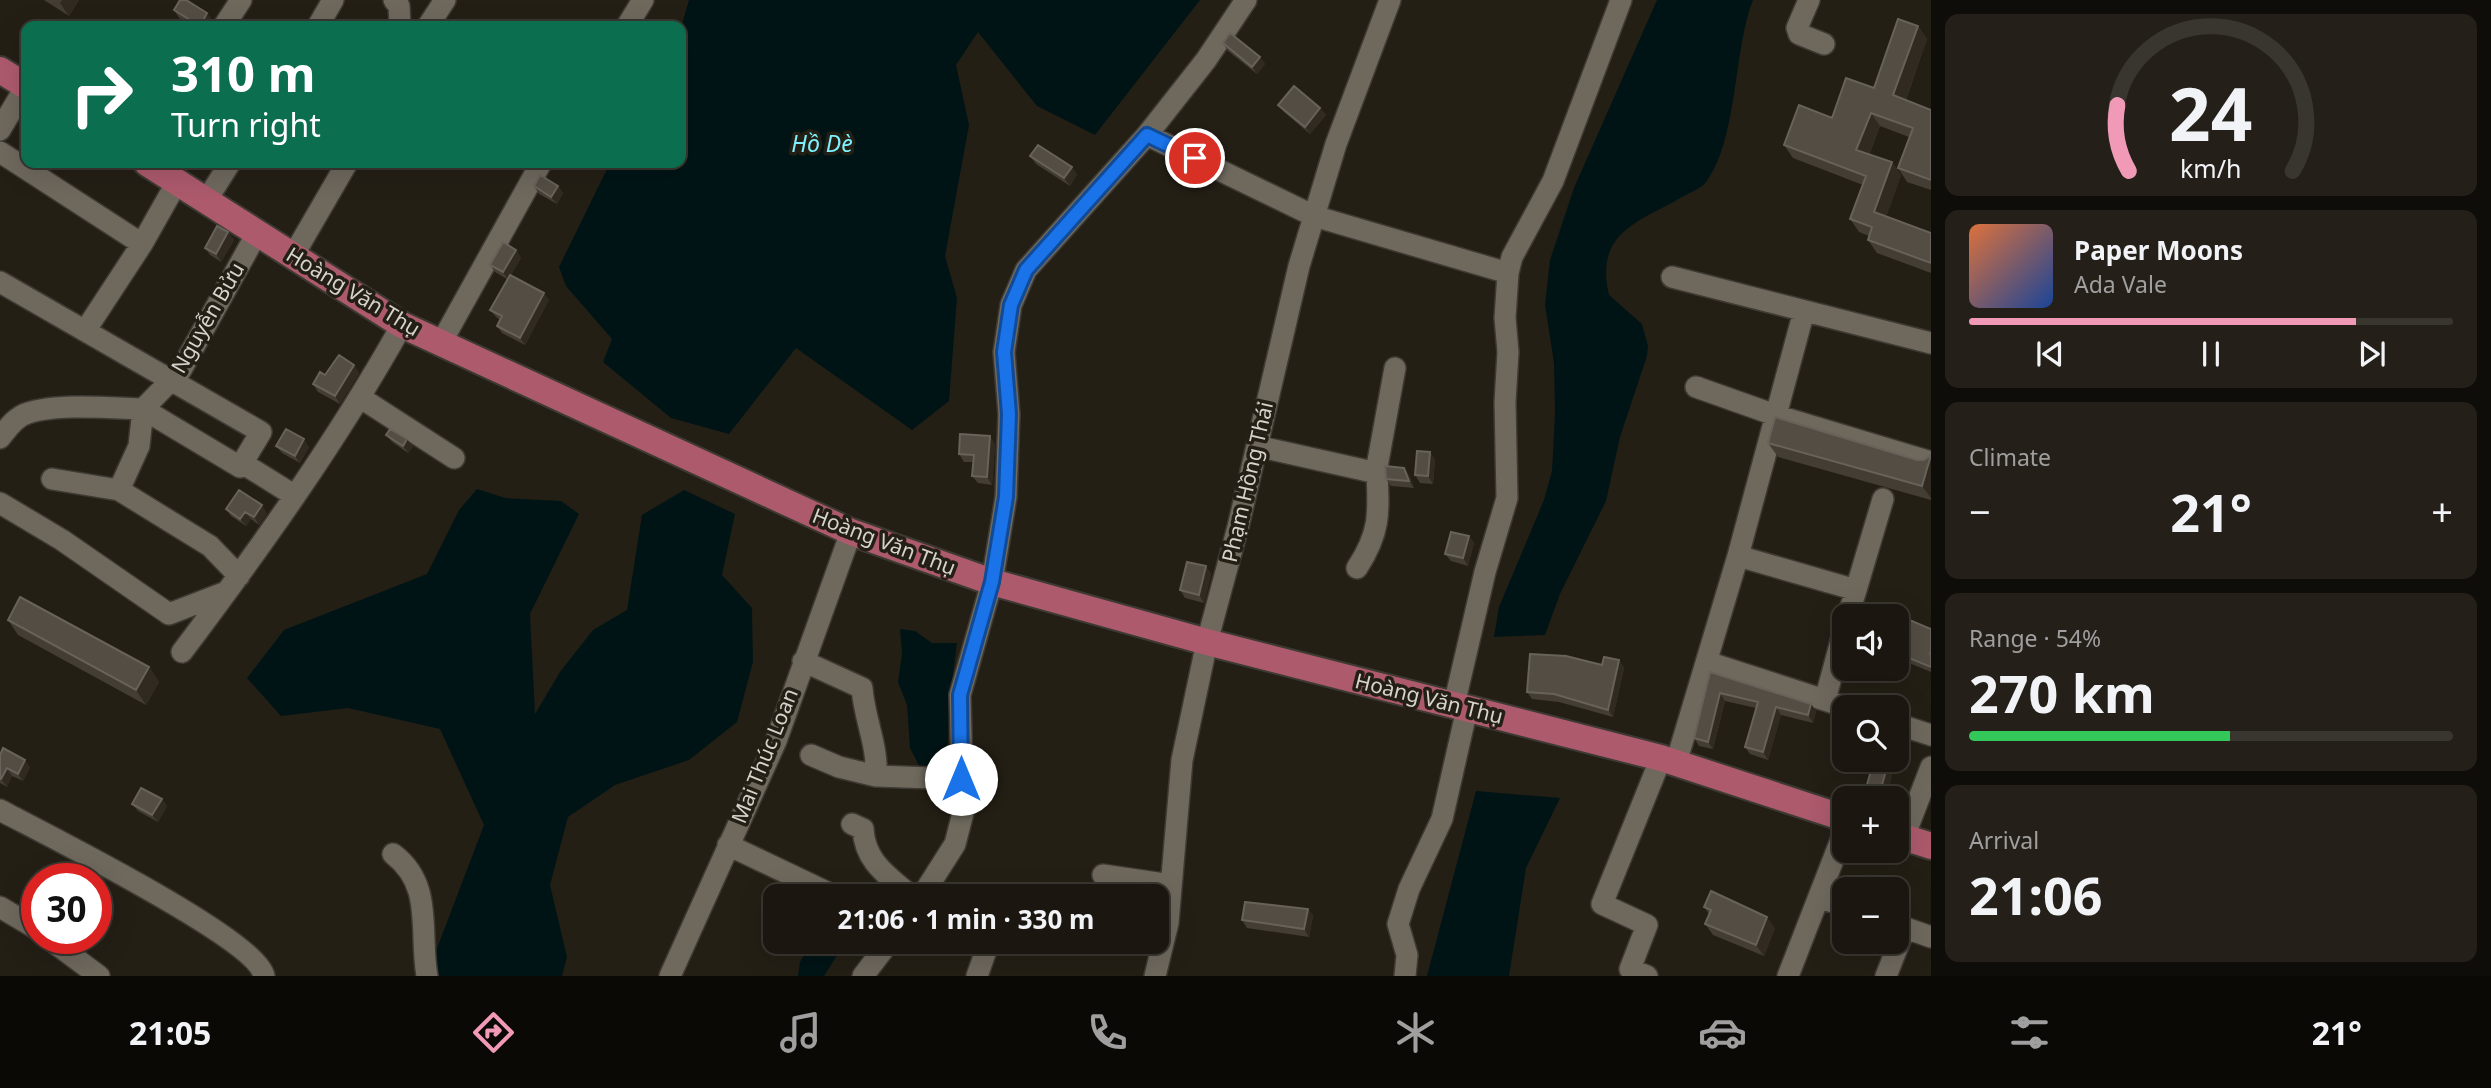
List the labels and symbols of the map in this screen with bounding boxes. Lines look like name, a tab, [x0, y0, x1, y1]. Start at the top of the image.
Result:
water label: Hồ Dè	[791, 127, 853, 159]
pin	[1165, 128, 1225, 188]
street label: Hoàng Văn Thụ	[281, 240, 426, 342]
street label: Nguyễn Bửu	[164, 257, 250, 378]
street label: Phạm Hồng Thái	[1215, 399, 1279, 565]
street label: Hoàng Văn Thụ	[809, 501, 960, 581]
street label: Hoàng Văn Thụ	[1352, 666, 1506, 730]
street label: Mai Thúc Loan	[724, 684, 804, 827]
position arrow	[924, 742, 998, 816]
speed limit sign: 30	[21, 863, 112, 954]

